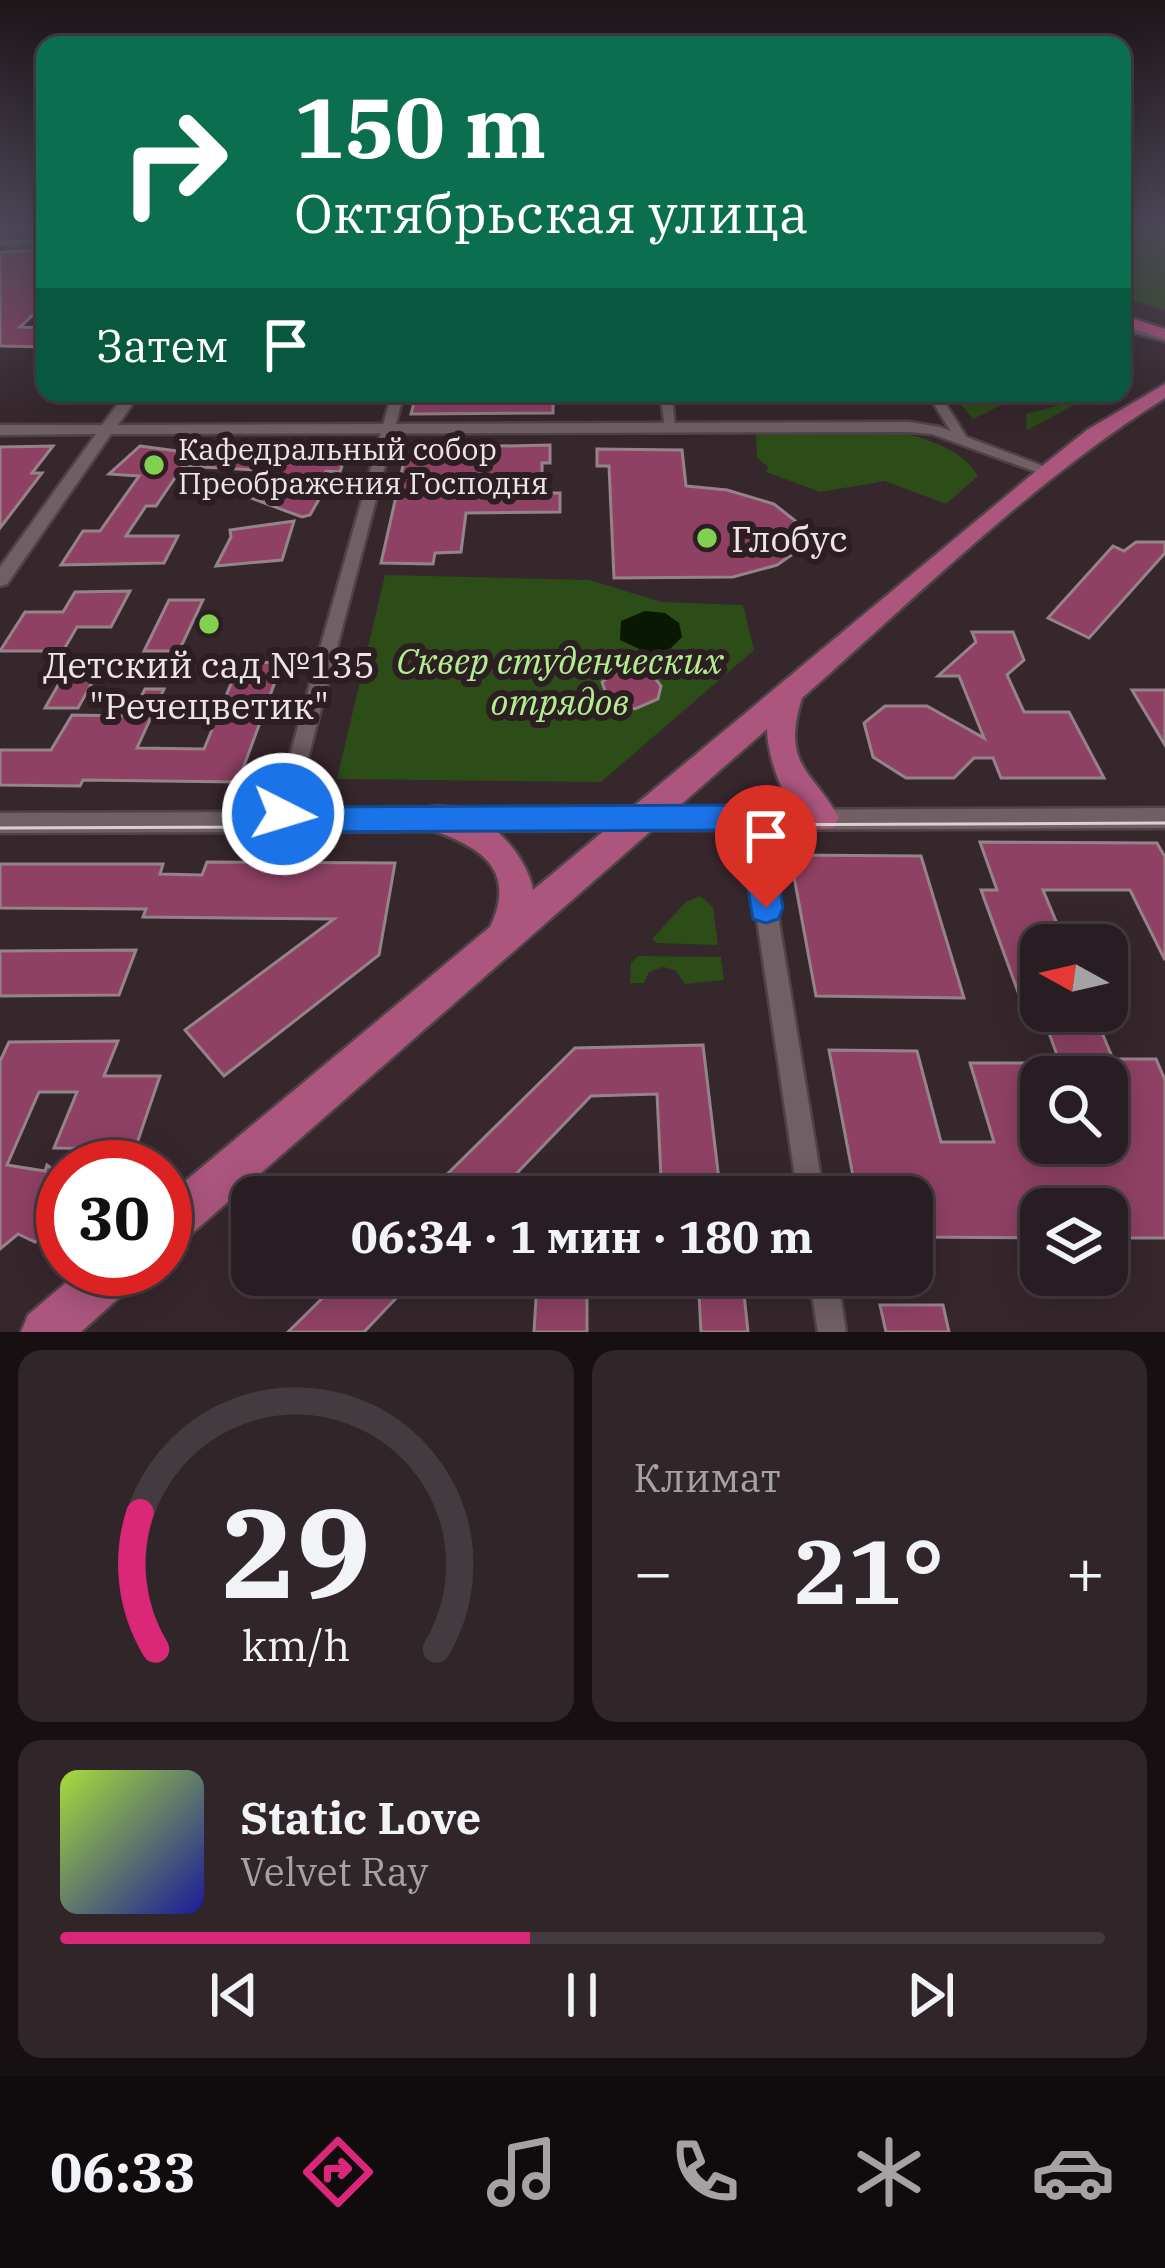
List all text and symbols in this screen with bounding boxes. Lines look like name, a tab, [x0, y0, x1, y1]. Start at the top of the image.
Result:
text: 150 m	[294, 72, 546, 181]
icon: right	[96, 84, 252, 240]
text: Октябрьская улица	[294, 178, 809, 248]
icon: arrive	[253, 312, 319, 378]
text: Затем	[96, 316, 229, 374]
place label: Кафедральный собор Преображения Господня	[178, 429, 548, 502]
marker: Кафедральный собор Преображения Господня	[141, 452, 167, 478]
place label: Глобус	[731, 515, 848, 562]
marker: Глобус	[694, 525, 720, 551]
marker: Детский сад №135 "Речецветик"	[196, 611, 222, 637]
park label: Сквер студенческих отрядов	[396, 637, 724, 725]
place label: Детский сад №135 "Речецветик"	[43, 641, 375, 729]
position arrow	[220, 751, 346, 877]
pin	[715, 785, 817, 908]
icon: arrive	[733, 803, 799, 869]
north arrow	[1020, 924, 1128, 1032]
map controls	[1020, 924, 1128, 1296]
button: search	[1020, 1056, 1128, 1164]
speed limit sign: 30	[36, 1140, 192, 1296]
button: layers	[1020, 1188, 1128, 1296]
text: 06:34 · 1 мин · 180 m	[351, 1207, 813, 1265]
text: Климат	[634, 1452, 781, 1503]
text: 29	[221, 1470, 371, 1632]
text: 21°	[794, 1512, 944, 1629]
text: −	[634, 1528, 673, 1614]
text: +	[1065, 1528, 1105, 1614]
text: km/h	[242, 1617, 350, 1673]
text: Static Love	[240, 1788, 481, 1846]
text: Velvet Ray	[240, 1846, 428, 1897]
icon: previous	[201, 1962, 267, 2028]
icon: pause	[549, 1962, 615, 2028]
icon: next	[898, 1962, 964, 2028]
icon: directions	[296, 2130, 380, 2214]
icon: music	[480, 2130, 564, 2214]
icon: phone	[663, 2130, 747, 2214]
icon: climate	[847, 2130, 931, 2214]
icon: car	[1031, 2130, 1115, 2214]
text: 06:33	[50, 2137, 196, 2207]

